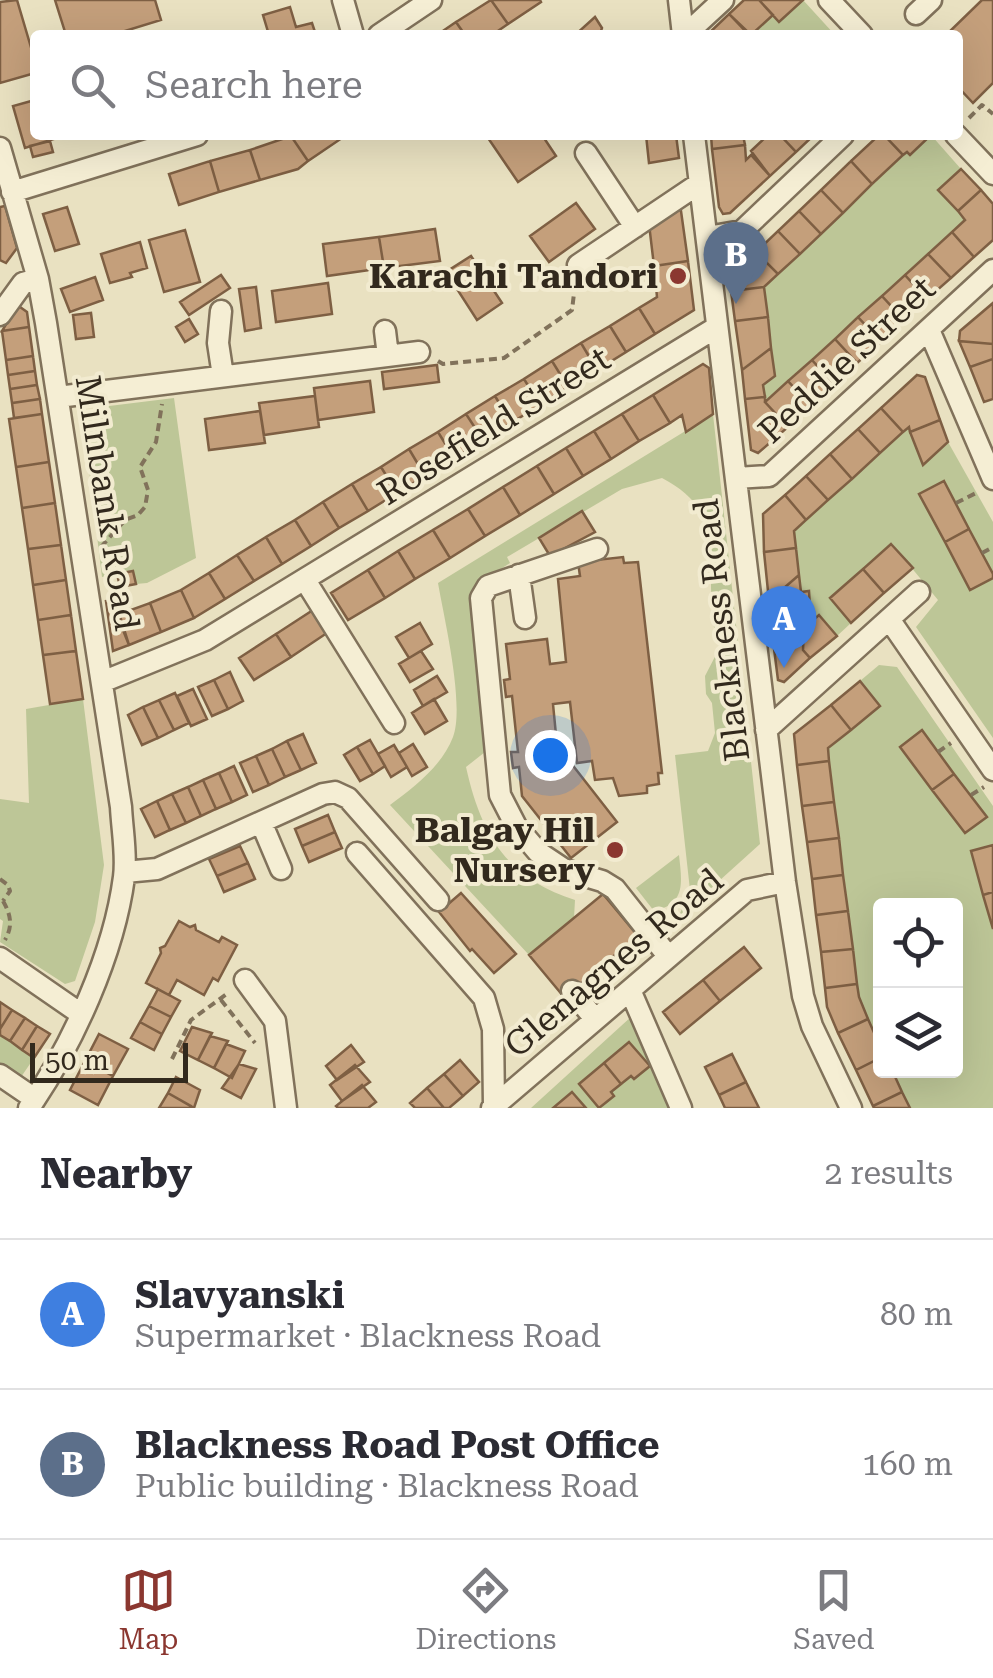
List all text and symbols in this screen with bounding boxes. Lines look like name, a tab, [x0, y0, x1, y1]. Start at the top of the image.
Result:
search box	[30, 30, 963, 140]
icon: search	[65, 58, 120, 113]
text: Search here	[145, 63, 363, 107]
pin: B	[704, 222, 768, 304]
place label: Karachi Tandori	[369, 256, 658, 297]
marker: Karachi Tandori	[667, 265, 689, 287]
street label: Peddie Street	[751, 268, 943, 452]
street label: Rosefield Street	[370, 338, 618, 514]
street label: Milnbank Road	[67, 373, 147, 633]
street label: Blackness Road	[686, 496, 758, 764]
pin: A	[752, 586, 816, 668]
your location	[525, 730, 576, 781]
place label: Balgay Hil Nursery	[415, 810, 595, 891]
marker: Balgay Hil Nursery	[604, 839, 626, 861]
street label: Glenagnes Road	[497, 860, 731, 1066]
map controls	[873, 898, 963, 1078]
button: locate	[873, 898, 963, 988]
button: layers	[873, 988, 963, 1078]
scale bar	[30, 1038, 188, 1082]
text: 50 m	[45, 1044, 109, 1077]
text: Nearby	[40, 1149, 192, 1198]
text: 2 results	[825, 1154, 953, 1192]
text: Slavyanski	[135, 1273, 345, 1317]
text: A	[61, 1295, 84, 1333]
text: 80 m	[880, 1295, 953, 1333]
text: Supermarket · Blackness Road	[135, 1317, 601, 1355]
text: Blackness Road Post Office	[135, 1423, 659, 1467]
text: B	[61, 1445, 84, 1483]
text: 160 m	[862, 1445, 953, 1483]
text: Public building · Blackness Road	[135, 1467, 639, 1505]
tab: Map	[119, 1563, 178, 1656]
tab: Directions	[415, 1563, 556, 1656]
tab: Saved	[793, 1563, 875, 1656]

